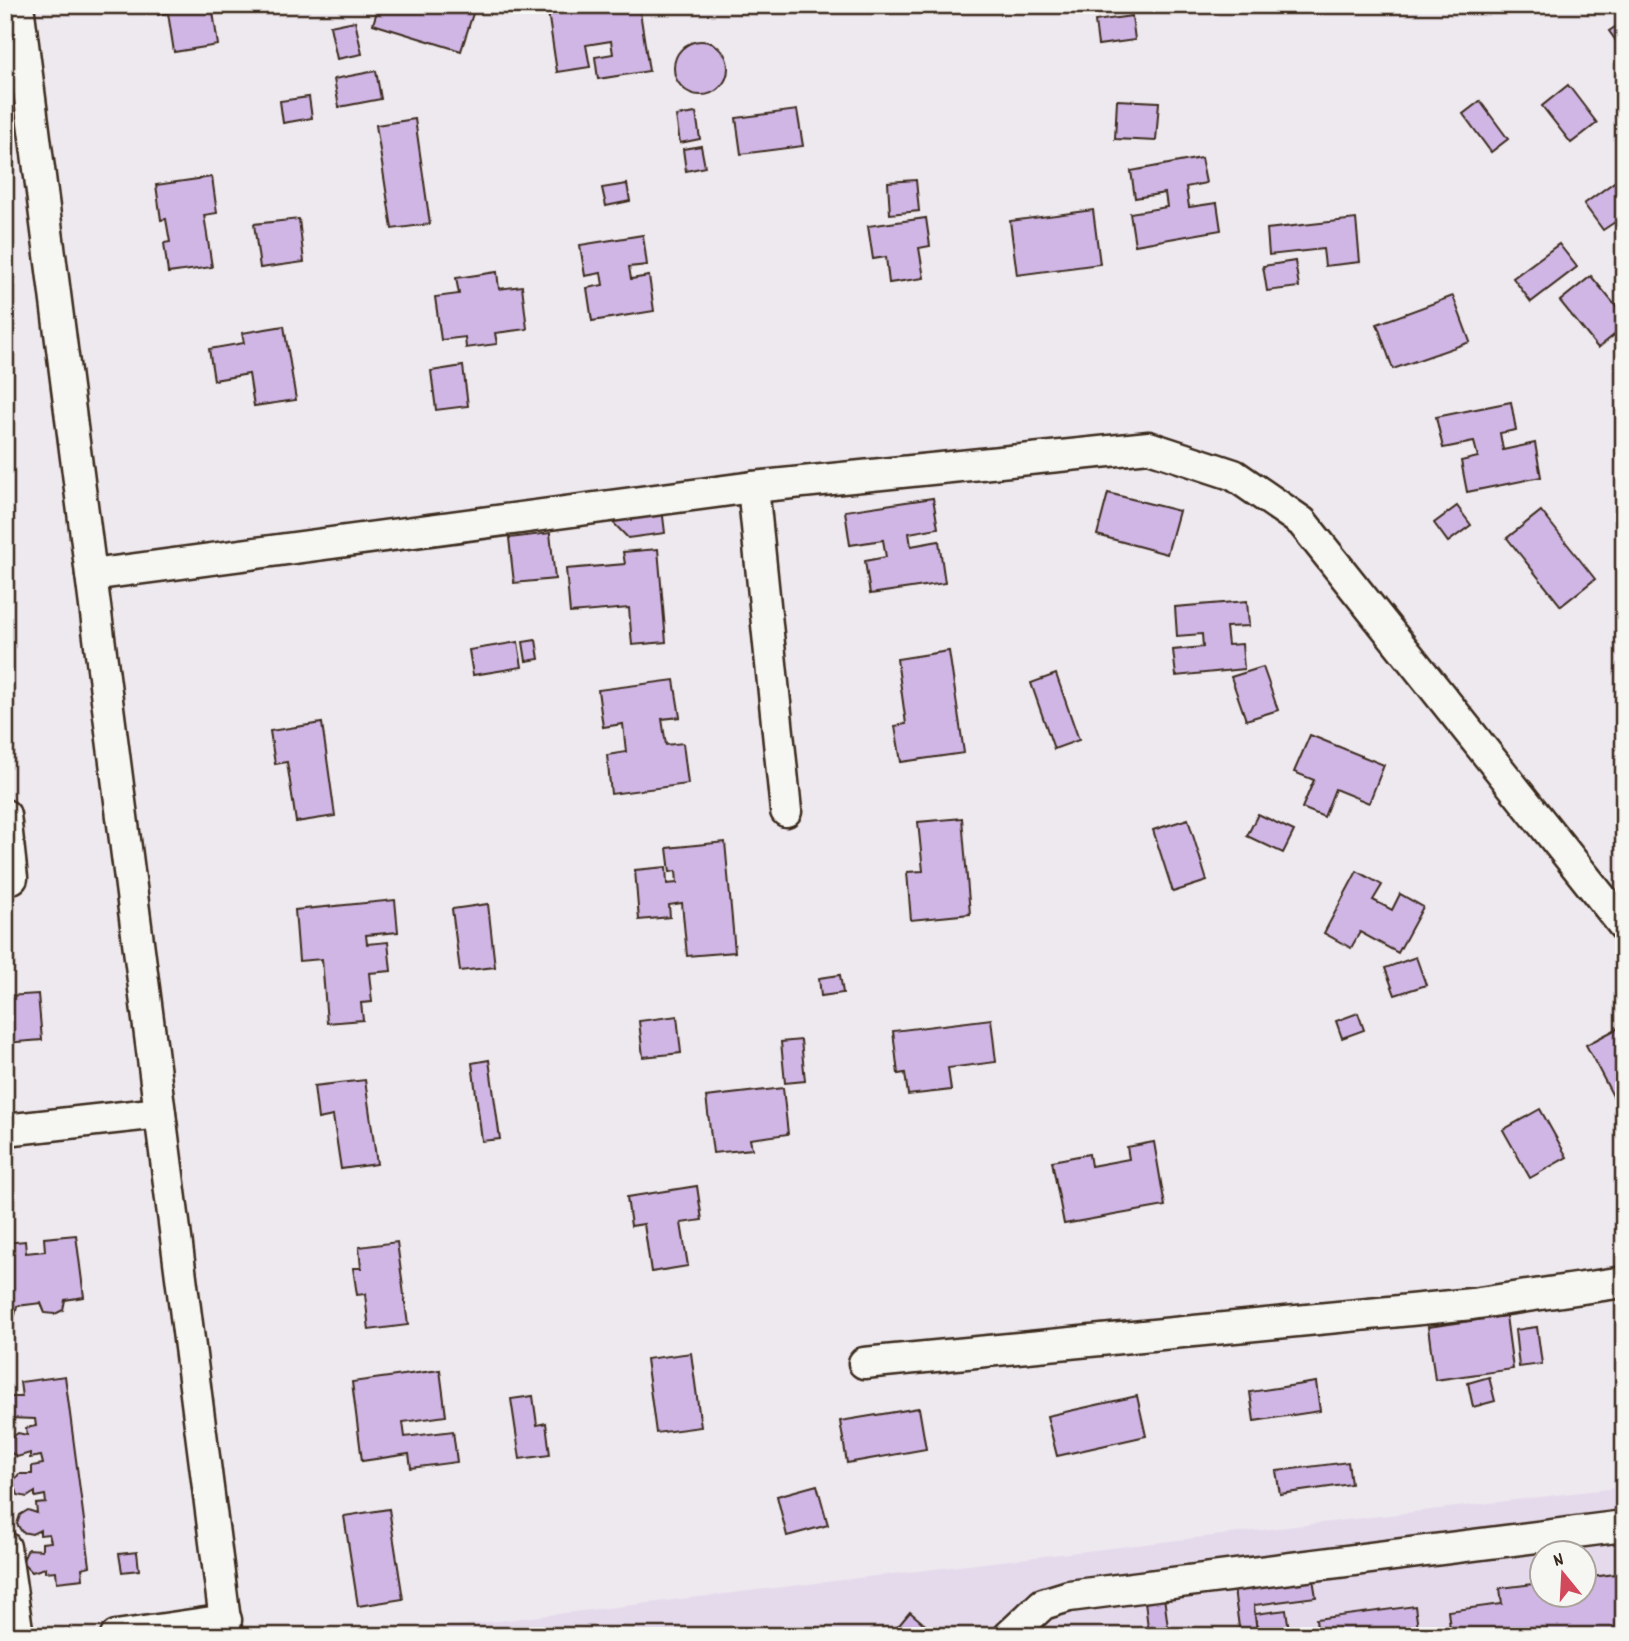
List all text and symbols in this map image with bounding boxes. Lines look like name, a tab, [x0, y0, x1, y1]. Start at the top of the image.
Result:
north arrow	[1528, 1540, 1598, 1610]
text: N	[1550, 1547, 1567, 1575]

